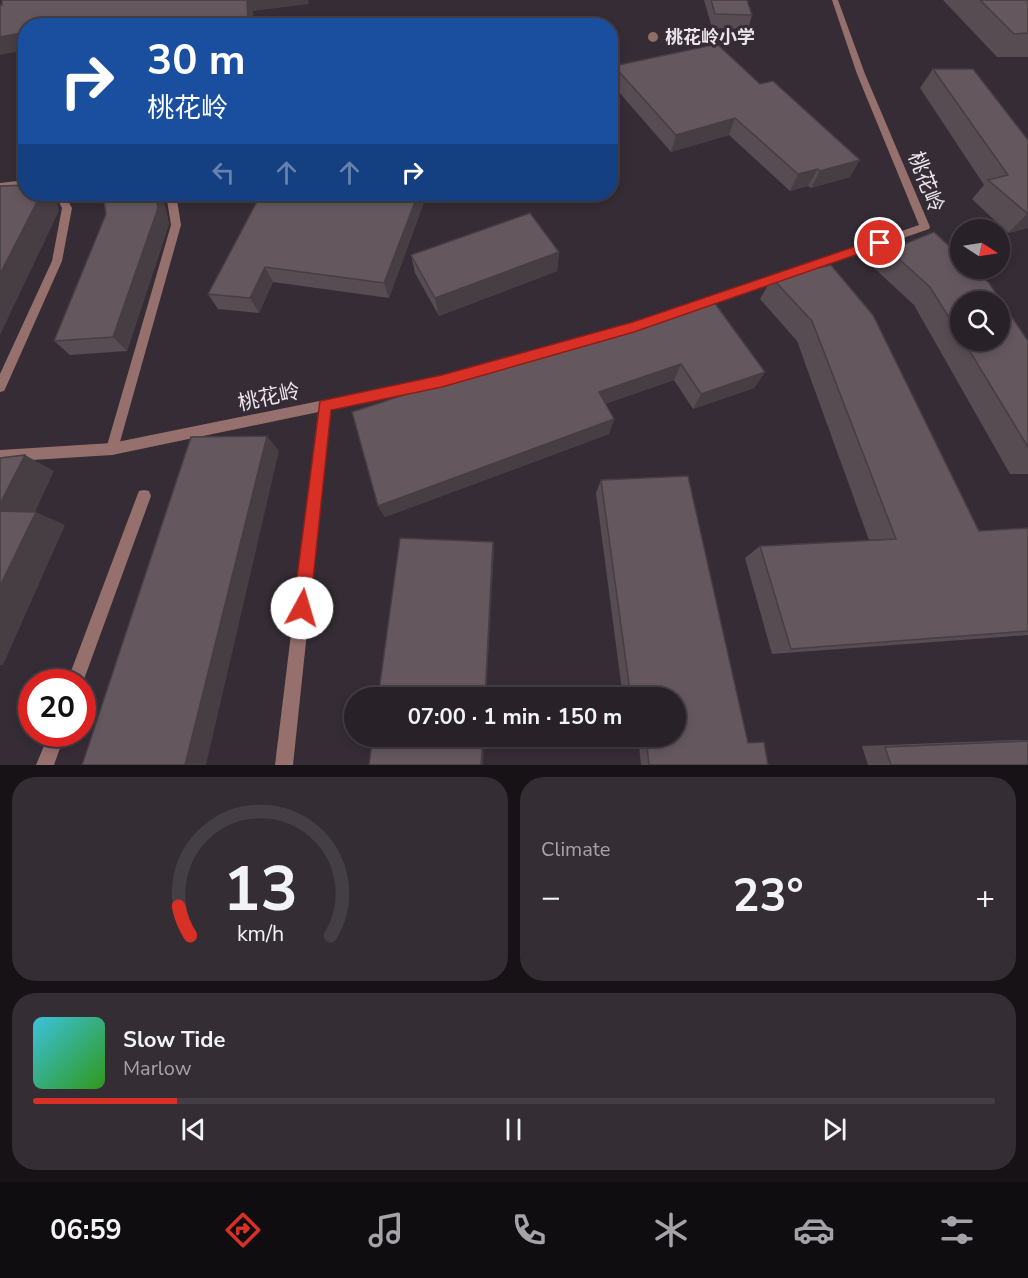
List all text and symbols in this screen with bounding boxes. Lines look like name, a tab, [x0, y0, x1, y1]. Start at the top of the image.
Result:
place label: 桃花岭小学	[665, 25, 755, 49]
marker: 桃花岭小学	[646, 30, 660, 44]
text: 30 m	[147, 32, 246, 89]
icon: right	[48, 42, 126, 120]
text: 桃花岭	[147, 90, 228, 127]
street label: 桃花岭	[902, 148, 950, 216]
icon: left	[207, 156, 240, 189]
icon: ahead	[270, 156, 303, 189]
icon: ahead	[333, 156, 366, 189]
icon: right	[396, 156, 429, 189]
pin	[854, 217, 905, 268]
north arrow	[950, 219, 1010, 279]
map controls	[950, 219, 1010, 351]
icon: arrive	[863, 226, 896, 259]
button: search	[950, 291, 1010, 351]
street label: 桃花岭	[235, 377, 303, 417]
position arrow	[270, 576, 334, 640]
speed limit sign: 20	[18, 669, 96, 747]
text: 07:00 · 1 min · 150 m	[408, 702, 622, 732]
text: Climate	[541, 836, 610, 863]
text: 13	[223, 847, 297, 932]
text: 23°	[732, 866, 804, 927]
text: −	[541, 875, 561, 920]
text: +	[975, 875, 995, 920]
text: km/h	[236, 919, 284, 949]
text: Slow Tide	[123, 1025, 225, 1055]
text: Marlow	[123, 1055, 191, 1082]
icon: previous	[177, 1113, 210, 1146]
icon: pause	[497, 1113, 530, 1146]
icon: next	[818, 1113, 851, 1146]
icon: directions	[222, 1209, 264, 1251]
icon: music	[365, 1209, 407, 1251]
icon: phone	[508, 1209, 550, 1251]
icon: climate	[650, 1209, 692, 1251]
icon: car	[793, 1209, 835, 1251]
icon: filters	[936, 1209, 978, 1251]
text: 06:59	[50, 1212, 122, 1249]

